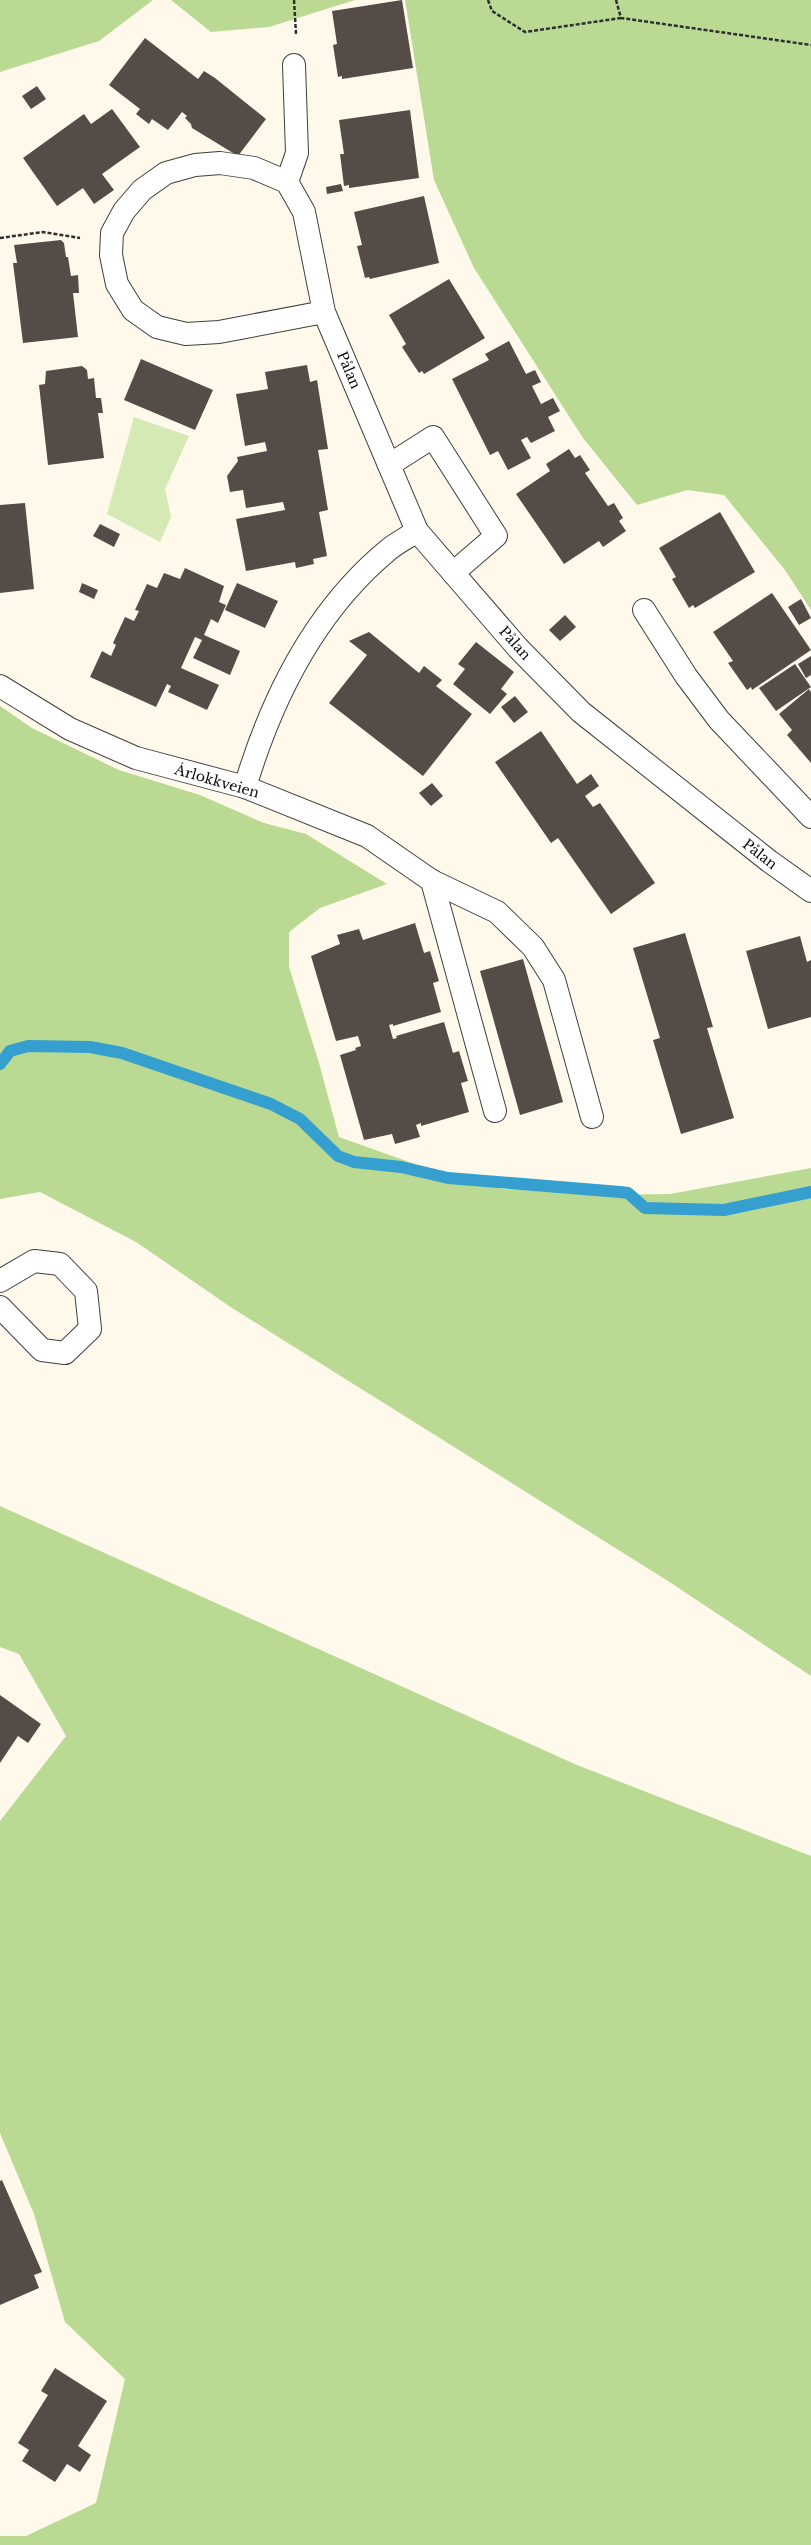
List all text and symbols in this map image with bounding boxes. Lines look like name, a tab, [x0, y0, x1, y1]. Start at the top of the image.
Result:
street label: Pålan	[333, 348, 365, 392]
street label: Pålan	[495, 622, 535, 664]
street label: Årlokkveien	[172, 760, 262, 802]
street label: Pålan	[739, 835, 781, 873]

